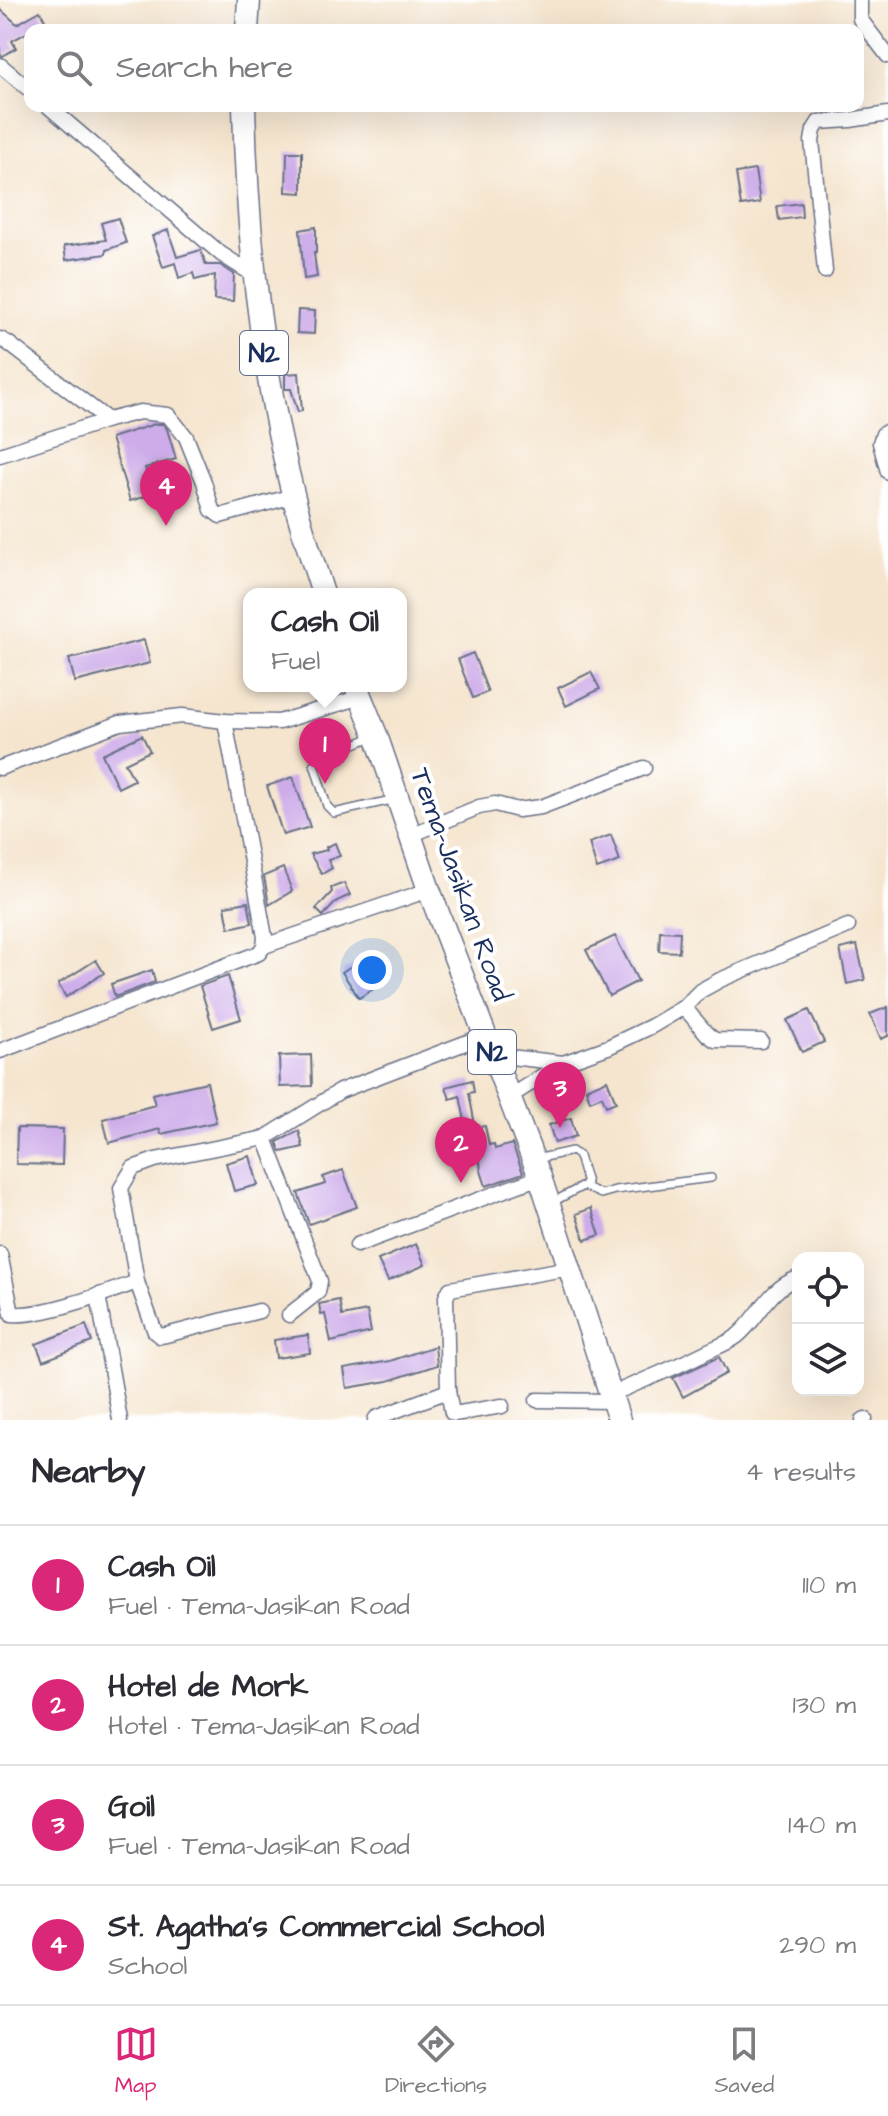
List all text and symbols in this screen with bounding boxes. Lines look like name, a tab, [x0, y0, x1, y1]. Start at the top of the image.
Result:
search box	[24, 24, 864, 112]
icon: search	[52, 46, 96, 90]
text: Search here	[116, 47, 293, 89]
road number: N2	[240, 331, 288, 375]
pin: 4	[140, 460, 192, 526]
popup	[243, 588, 407, 692]
text: Cash Oil	[271, 601, 379, 643]
text: Fuel	[271, 643, 320, 679]
pin: 1	[299, 718, 351, 784]
street label: Tema-Jasikan Road	[400, 762, 521, 1007]
your location	[352, 950, 392, 990]
road number: N2	[468, 1030, 516, 1074]
pin: 3	[534, 1062, 586, 1128]
pin: 2	[435, 1117, 487, 1183]
map controls	[792, 1252, 864, 1396]
button: locate	[792, 1252, 864, 1324]
button: layers	[792, 1324, 864, 1396]
text: Nearby	[32, 1448, 146, 1496]
text: 4 results	[746, 1454, 856, 1490]
text: Cash Oil	[108, 1546, 216, 1588]
text: 1	[56, 1567, 60, 1603]
text: 110 m	[802, 1567, 856, 1603]
text: Fuel · Tema-Jasikan Road	[108, 1588, 410, 1624]
text: Hotel de Mork	[108, 1666, 308, 1708]
text: 2	[51, 1687, 65, 1723]
text: 130 m	[792, 1687, 856, 1723]
text: Hotel · Tema-Jasikan Road	[108, 1708, 420, 1744]
text: Goil	[108, 1786, 155, 1828]
text: 3	[51, 1807, 65, 1843]
text: 140 m	[788, 1807, 856, 1843]
text: Fuel · Tema-Jasikan Road	[108, 1828, 410, 1864]
text: St. Agatha's Commercial School	[108, 1906, 544, 1948]
text: 4	[49, 1927, 67, 1963]
text: 290 m	[779, 1927, 856, 1963]
text: School	[108, 1948, 187, 1984]
tab: Map	[114, 2022, 158, 2101]
tab: Directions	[385, 2022, 487, 2101]
tab: Saved	[714, 2022, 774, 2101]

